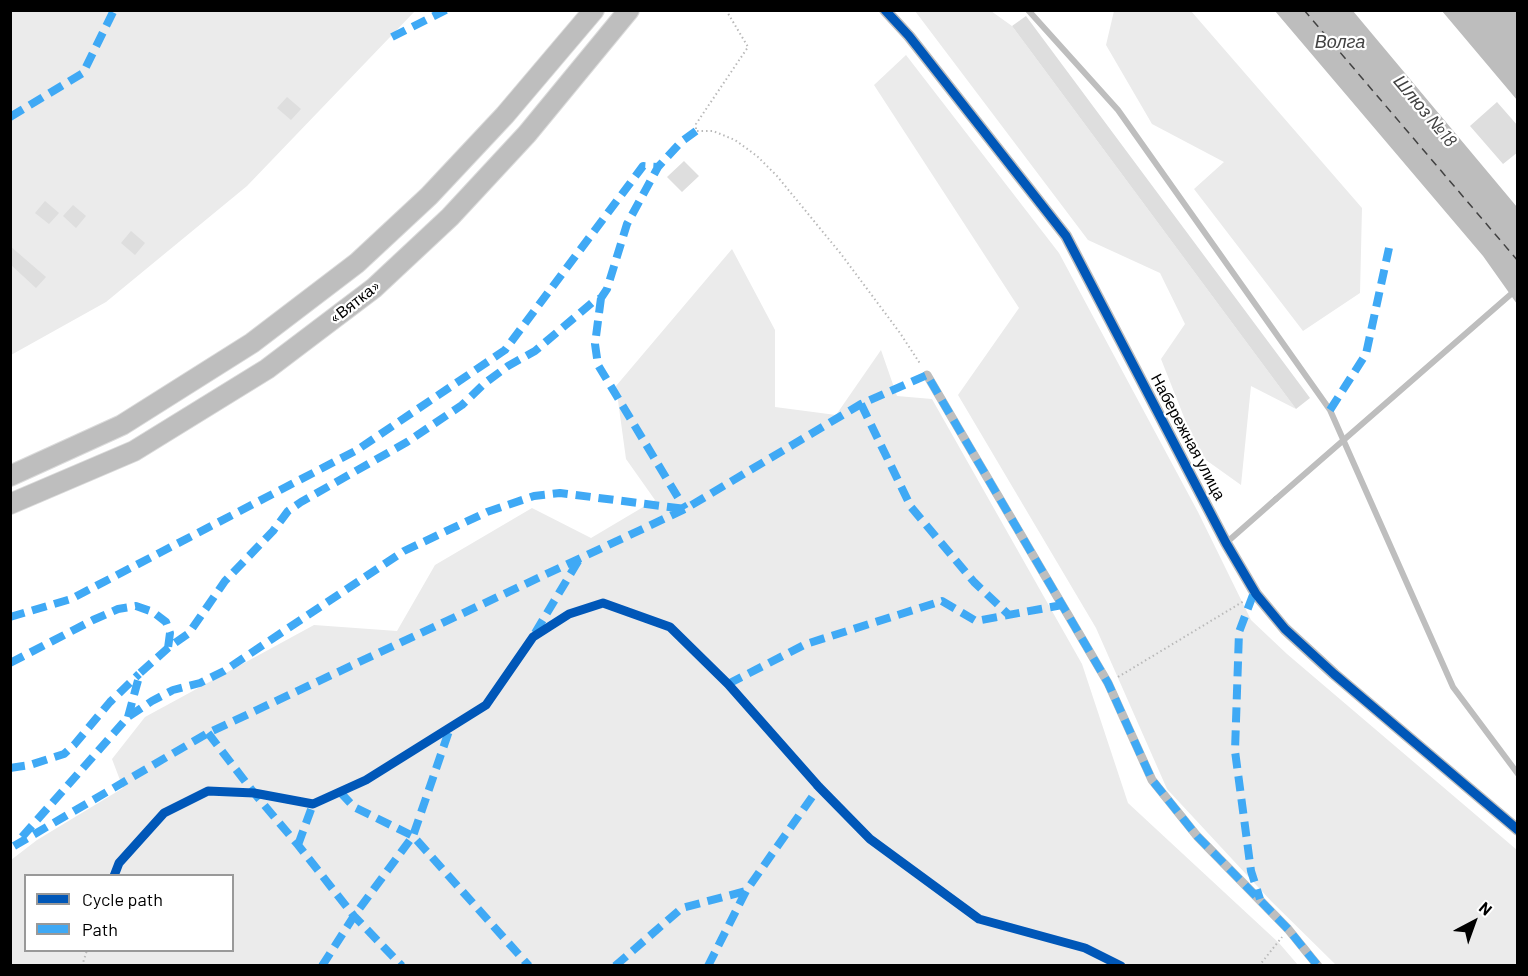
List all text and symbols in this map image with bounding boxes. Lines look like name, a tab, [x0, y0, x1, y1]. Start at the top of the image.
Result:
water label: Волга	[1315, 31, 1365, 53]
water label: Шлюз №18	[1389, 71, 1461, 151]
street label: «Вятка»	[325, 276, 385, 328]
street label: Набережная улица	[1147, 371, 1229, 503]
legend	[24, 874, 234, 952]
text: Cycle path	[82, 888, 163, 910]
north arrow	[1444, 892, 1504, 952]
text: N	[1476, 897, 1496, 919]
text: Path	[82, 918, 118, 940]

